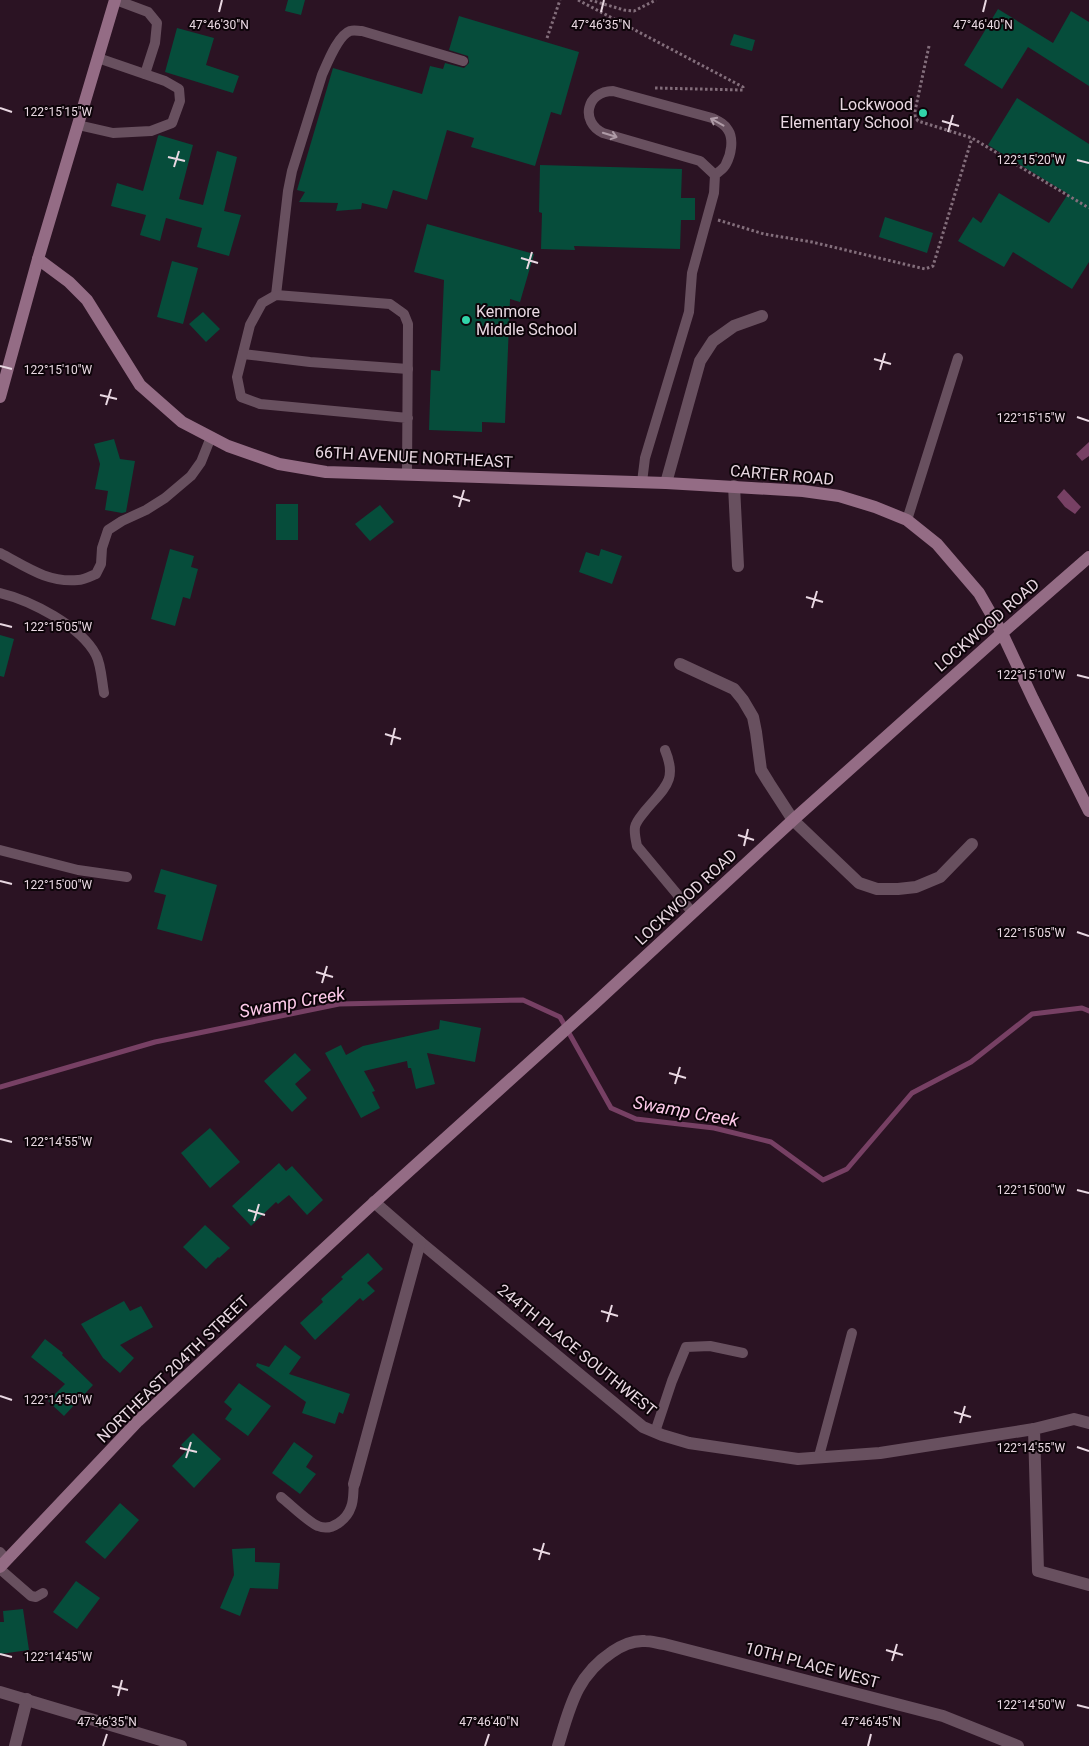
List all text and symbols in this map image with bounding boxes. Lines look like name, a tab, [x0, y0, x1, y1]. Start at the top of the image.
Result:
text: 47°46'30"N	[189, 18, 249, 32]
text: 47°46'35"N	[571, 18, 631, 32]
text: 47°46'40"N	[953, 18, 1013, 32]
place label: Lockwood Elementary School	[780, 95, 913, 132]
text: 122°15'15"W	[24, 105, 92, 119]
marker: Lockwood Elementary School	[917, 107, 929, 119]
one-way arrow	[711, 116, 725, 126]
one-way arrow	[602, 130, 618, 140]
text: 122°15'20"W	[997, 153, 1065, 167]
place label: Kenmore Middle School	[476, 302, 577, 339]
marker: Kenmore Middle School	[460, 314, 472, 326]
text: 122°15'10"W	[24, 363, 92, 377]
text: 122°15'15"W	[997, 411, 1065, 425]
street label: 66TH AVENUE NORTHEAST	[315, 442, 514, 472]
street label: CARTER ROAD	[729, 461, 835, 489]
street label: LOCKWOOD ROAD	[931, 575, 1043, 675]
text: 122°15'05"W	[24, 620, 92, 634]
text: 122°15'10"W	[997, 668, 1065, 682]
street label: LOCKWOOD ROAD	[631, 845, 741, 949]
text: 122°15'00"W	[24, 878, 92, 892]
text: 122°15'05"W	[997, 926, 1065, 940]
water label: Swamp Creek	[237, 982, 348, 1022]
water label: Swamp Creek	[631, 1091, 742, 1131]
text: 122°14'55"W	[24, 1135, 92, 1149]
text: 122°15'00"W	[997, 1183, 1065, 1197]
street label: 244TH PLACE SOUTHWEST	[494, 1280, 661, 1420]
street label: NORTHEAST 204TH STREET	[93, 1291, 253, 1447]
text: 122°14'50"W	[24, 1393, 92, 1407]
text: 122°14'55"W	[997, 1441, 1065, 1455]
street label: 10TH PLACE WEST	[743, 1638, 882, 1692]
text: 122°14'45"W	[24, 1650, 92, 1664]
text: 122°14'50"W	[997, 1698, 1065, 1712]
text: 47°46'35"N	[77, 1715, 137, 1729]
text: 47°46'40"N	[459, 1715, 519, 1729]
text: 47°46'45"N	[841, 1715, 901, 1729]

